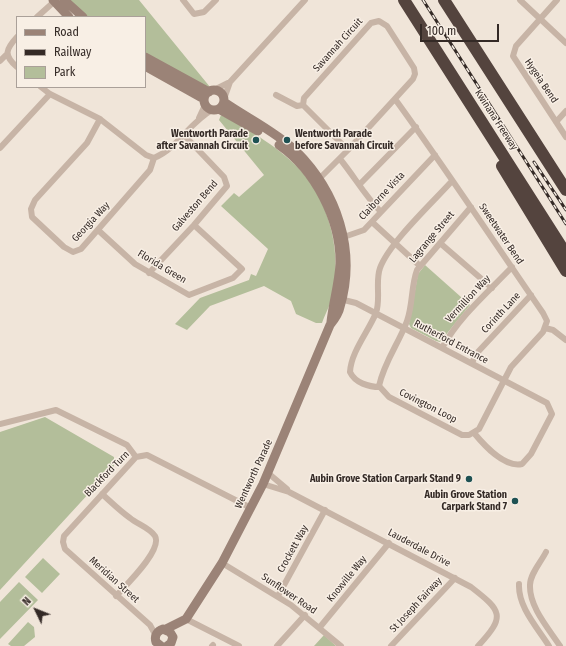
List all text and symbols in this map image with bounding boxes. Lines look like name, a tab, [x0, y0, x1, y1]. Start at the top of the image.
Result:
legend	[16, 16, 146, 88]
street label: Savannah Circuit	[311, 16, 365, 74]
scale bar	[422, 16, 501, 42]
text: 100 m	[427, 24, 456, 38]
text: Road	[54, 25, 79, 39]
text: Railway	[54, 45, 91, 59]
street label: Hygeia Bend	[522, 57, 560, 105]
text: Park	[54, 65, 75, 79]
street label: Kwinana Freeway	[472, 87, 520, 153]
place label: Wentworth Parade after Savannah Circuit	[157, 128, 248, 152]
place label: Wentworth Parade before Savannah Circuit	[295, 128, 394, 152]
marker: Wentworth Parade after Savannah Circuit	[251, 135, 261, 145]
marker: Wentworth Parade before Savannah Circuit	[282, 135, 292, 145]
street label: Claiborne Vista	[357, 169, 407, 223]
street label: Galveston Bend	[170, 178, 220, 234]
street label: Georgia Way	[70, 200, 112, 244]
street label: Sweetwater Bend	[476, 201, 526, 267]
street label: Lagrange Street	[407, 209, 457, 265]
street label: Florida Green	[135, 248, 189, 286]
street label: Vermillion Way	[443, 273, 493, 325]
street label: Corinth Lane	[479, 290, 523, 336]
street label: Rutherford Entrance	[412, 317, 490, 367]
street label: Covington Loop	[397, 386, 459, 426]
street label: Wentworth Parade	[233, 437, 275, 511]
street label: Blackford Turn	[82, 449, 132, 499]
place label: Aubin Grove Station Carpark Stand 9	[310, 473, 461, 485]
marker: Aubin Grove Station Carpark Stand 9	[464, 474, 474, 484]
place label: Aubin Grove Station Carpark Stand 7	[424, 489, 507, 512]
marker: Aubin Grove Station Carpark Stand 7	[510, 496, 520, 506]
street label: Crockett Way	[275, 523, 311, 575]
street label: Lauderdale Drive	[386, 526, 452, 570]
street label: Knoxville Way	[325, 553, 369, 605]
street label: Meridian Street	[87, 554, 141, 606]
street label: Sunflower Road	[259, 571, 319, 617]
street label: St Joseph Fairway	[387, 575, 445, 635]
north arrow	[16, 590, 56, 630]
text: N	[20, 595, 34, 608]

